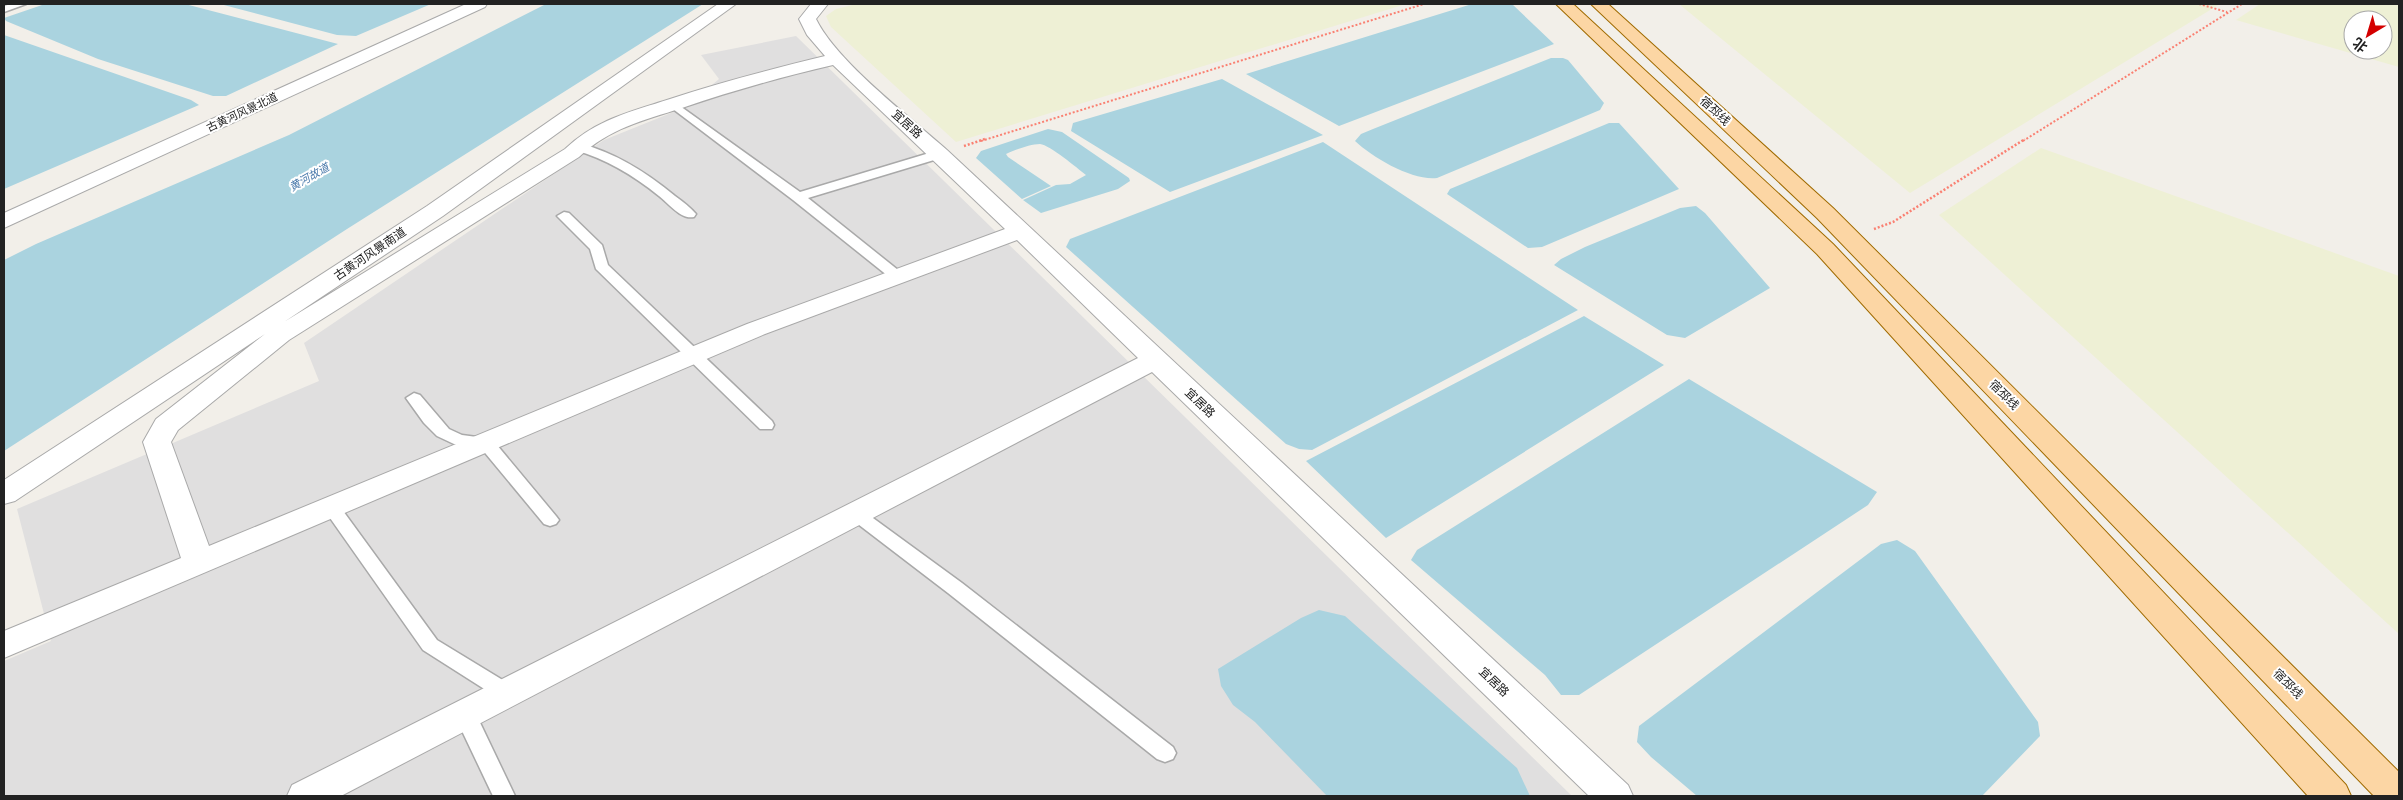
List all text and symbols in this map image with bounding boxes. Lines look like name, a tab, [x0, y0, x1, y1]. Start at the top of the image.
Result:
north arrow	[2343, 10, 2393, 60]
text: 北	[2348, 34, 2371, 57]
street label: 古黄河风景北道	[204, 88, 280, 135]
street label: 宿邳线	[1696, 92, 1734, 129]
street label: 宜居路	[888, 105, 926, 142]
water label: 黄河故道	[286, 158, 333, 194]
street label: 古黄河风景南道	[330, 223, 409, 284]
street label: 宿邳线	[1986, 376, 2023, 413]
street label: 宜居路	[1181, 384, 1219, 421]
street label: 宜居路	[1475, 663, 1513, 700]
street label: 宿邳线	[2270, 665, 2307, 702]

